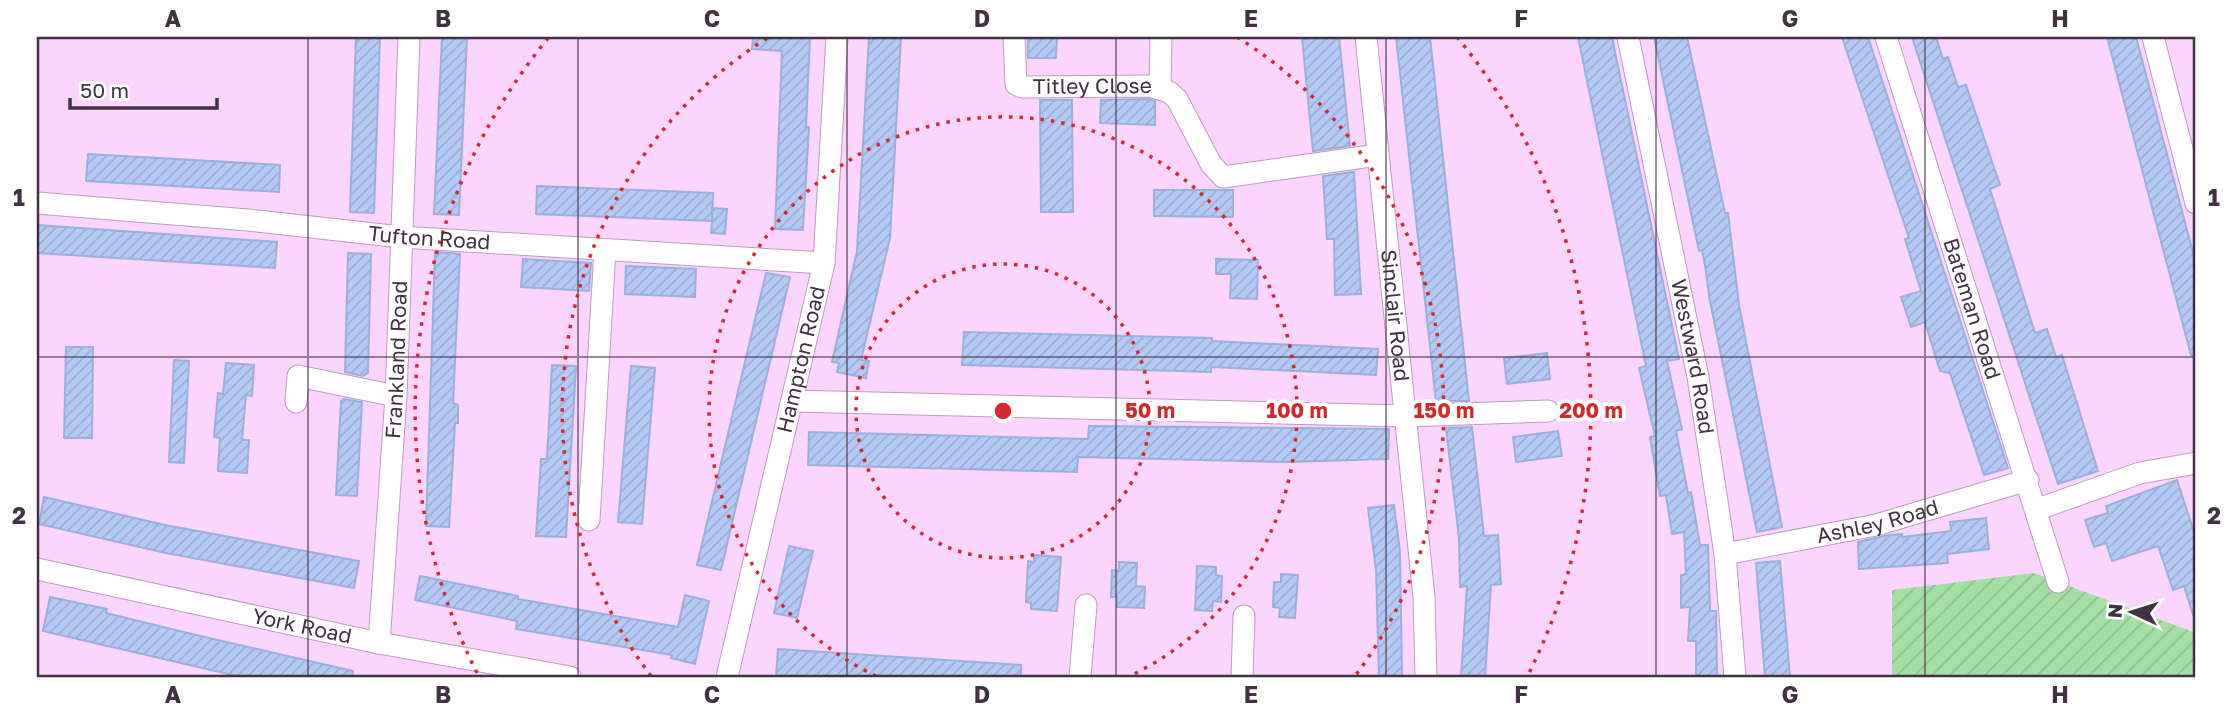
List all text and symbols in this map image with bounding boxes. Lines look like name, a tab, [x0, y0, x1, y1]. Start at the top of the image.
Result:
text: A	[165, 4, 182, 32]
text: B	[435, 4, 451, 32]
text: C	[704, 4, 720, 32]
text: D	[974, 4, 990, 32]
text: E	[1244, 4, 1258, 32]
text: F	[1514, 4, 1528, 32]
text: G	[1782, 4, 1798, 32]
text: H	[2051, 4, 2069, 32]
scale bar	[70, 66, 217, 110]
street label: Titley Close	[1033, 72, 1152, 99]
text: 50 m	[80, 77, 129, 103]
text: 1	[13, 183, 25, 211]
text: 1	[2208, 183, 2220, 211]
street label: Tufton Road	[367, 219, 491, 254]
street label: Bateman Road	[1938, 235, 2007, 382]
street label: Sinclair Road	[1376, 248, 1416, 383]
street label: Westward Road	[1666, 276, 1721, 436]
street label: Frankland Road	[379, 280, 412, 439]
street label: Hampton Road	[771, 283, 830, 435]
text: 50 m	[1125, 397, 1175, 423]
text: 100 m	[1266, 397, 1328, 423]
text: 150 m	[1414, 397, 1474, 423]
text: 200 m	[1559, 397, 1623, 423]
centre of rings	[991, 399, 1015, 423]
street label: Ashley Road	[1814, 493, 1941, 548]
text: 2	[12, 501, 26, 529]
text: 2	[2207, 501, 2221, 529]
north arrow	[2096, 578, 2166, 648]
street label: York Road	[250, 602, 354, 649]
text: N	[2103, 603, 2127, 619]
text: A	[165, 680, 182, 708]
text: B	[435, 680, 451, 708]
text: C	[704, 680, 720, 708]
text: D	[974, 680, 990, 708]
text: E	[1244, 680, 1258, 708]
text: F	[1514, 680, 1528, 708]
text: G	[1782, 680, 1798, 708]
text: H	[2051, 680, 2069, 708]

